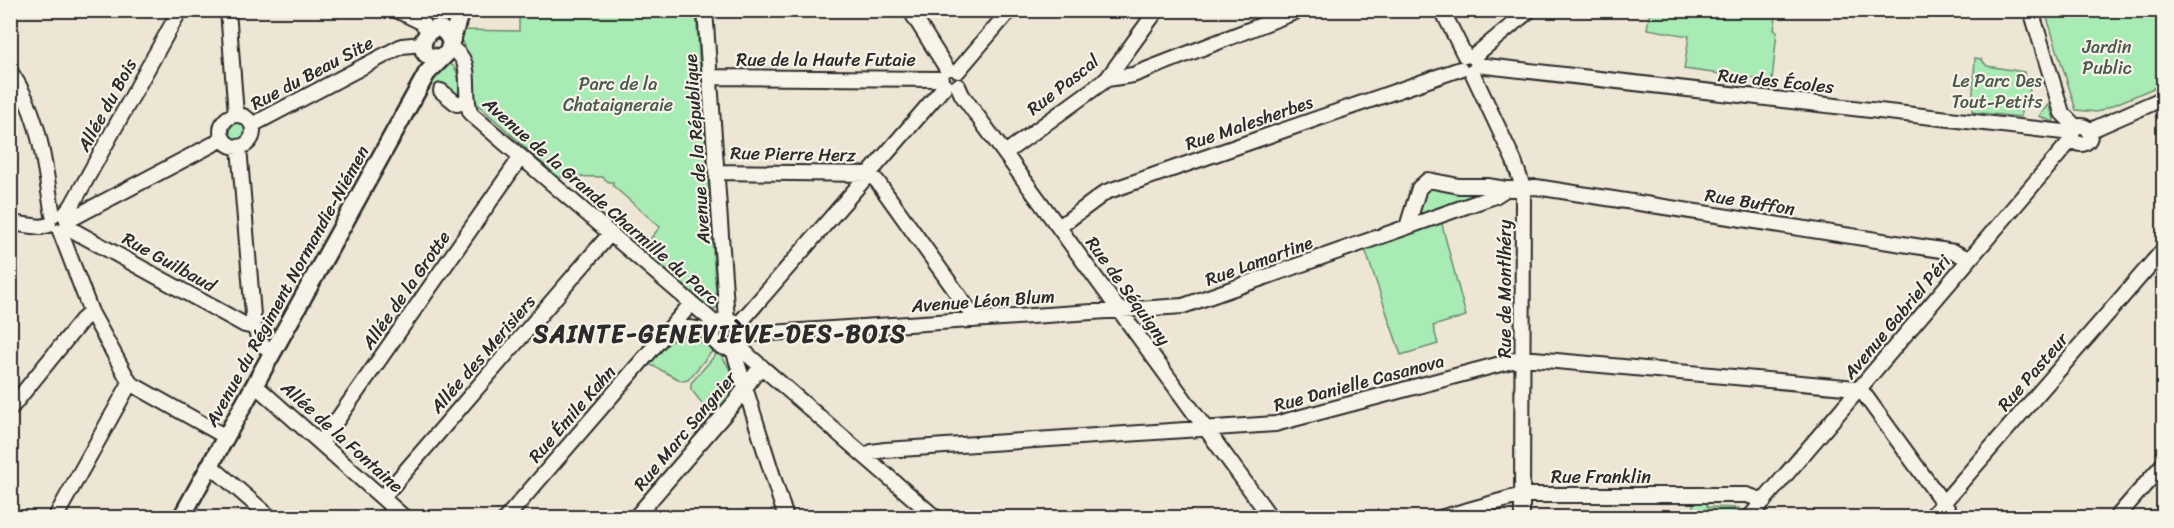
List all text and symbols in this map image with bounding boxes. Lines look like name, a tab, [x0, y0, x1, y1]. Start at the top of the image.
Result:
street label: Rue du Beau Site	[245, 27, 379, 119]
park label: Jardin Public	[2081, 31, 2132, 84]
street label: Rue de la Haute Futaie	[736, 44, 916, 76]
street label: Rue Pascal	[1019, 46, 1107, 124]
street label: Allée du Bois	[68, 52, 146, 158]
street label: Avenue de la République	[674, 53, 720, 246]
street label: Rue des Écoles	[1716, 59, 1836, 103]
park label: Le Parc Des Tout-Petits	[1951, 65, 2043, 118]
park label: Parc de la Chataigneraie	[563, 68, 673, 121]
street label: Rue Malesherbes	[1181, 86, 1318, 160]
street label: Avenue de la Grande Charmille du Parc	[474, 88, 727, 313]
street label: Rue Pierre Herz	[730, 137, 856, 171]
street label: Avenue du Régiment Normandie-Niémen	[196, 139, 378, 433]
street label: Rue Buffon	[1703, 179, 1797, 225]
street label: Rue de Montlhéry	[1489, 219, 1521, 358]
street label: Rue Guilbaud	[116, 223, 223, 302]
street label: Allée de la Grotte	[352, 224, 459, 357]
street label: Rue Lamartine	[1201, 227, 1318, 295]
street label: Rue de Séquigny	[1077, 229, 1179, 353]
street label: Avenue Gabriel Péri	[1834, 246, 1960, 388]
street label: Avenue Léon Blum	[909, 280, 1056, 322]
street label: Allée des Merisiers	[421, 287, 545, 422]
district label: SAINTE-GENEVIÈVE-DES-BOIS	[532, 313, 907, 355]
street label: Rue Pasteur	[1989, 324, 2078, 419]
street label: Rue Danielle Casanova	[1270, 345, 1448, 421]
street label: Rue Émile Kahn	[520, 357, 624, 470]
street label: Rue Marc Sangnier	[625, 363, 746, 498]
street label: Allée de la Fontaine	[272, 372, 411, 501]
street label: Rue Franklin	[1551, 461, 1651, 493]

